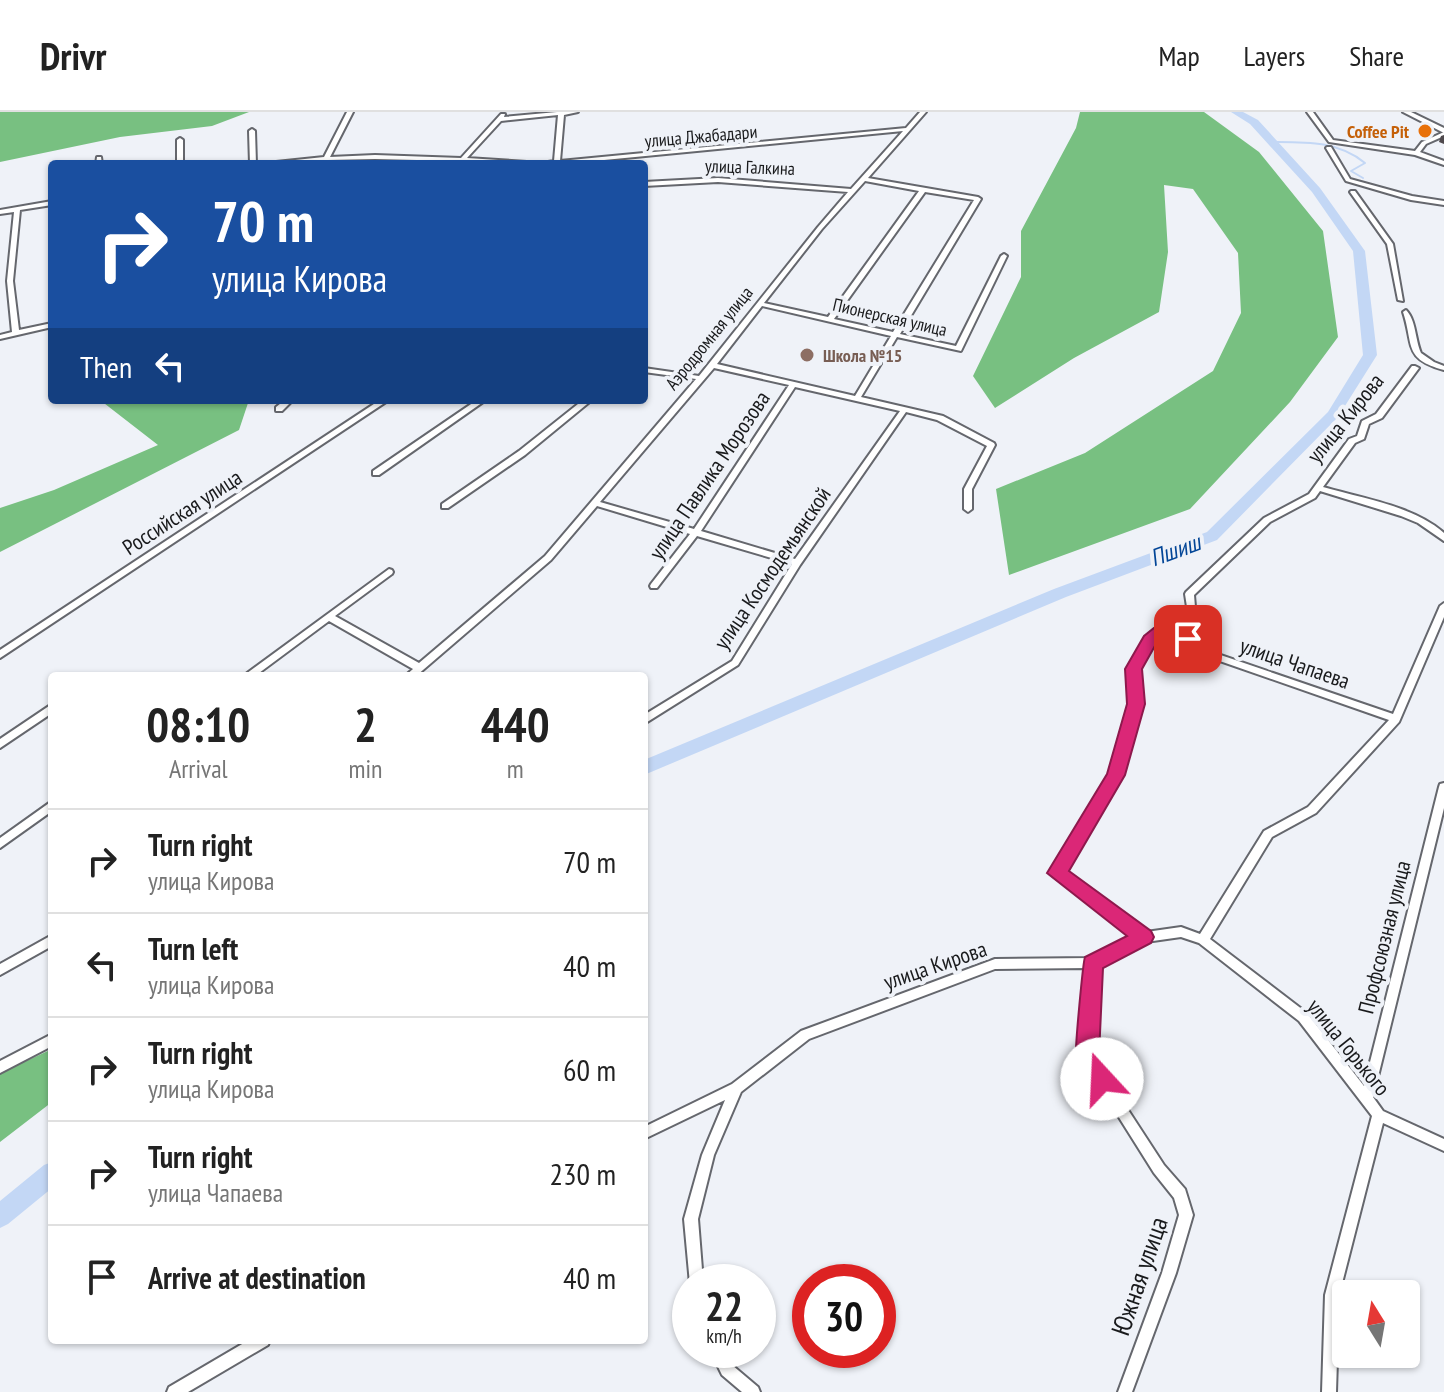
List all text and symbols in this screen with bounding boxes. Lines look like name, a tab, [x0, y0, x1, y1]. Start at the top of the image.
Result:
text: Drivr	[40, 31, 106, 80]
text: Map	[1158, 37, 1200, 74]
text: Layers	[1244, 37, 1305, 74]
text: Share	[1349, 37, 1404, 74]
street label: улица Джабадари	[644, 120, 758, 152]
place label: Coffee Pit	[1347, 120, 1410, 143]
marker: Coffee Pit	[1416, 122, 1434, 140]
street label: улица Галкина	[705, 154, 795, 180]
text: 70 m	[212, 185, 314, 257]
icon: right	[80, 192, 184, 296]
text: улица Кирова	[212, 255, 387, 302]
street label: Аэродромная улица	[660, 282, 758, 394]
street label: Пионерская улица	[831, 293, 949, 341]
icon: left	[148, 344, 192, 388]
place label: Школа №15	[823, 344, 902, 367]
marker: Школа №15	[798, 346, 816, 364]
text: Then	[80, 347, 132, 386]
street label: улица Кирова	[1300, 368, 1390, 468]
street label: улица Павлика Морозова	[642, 385, 776, 565]
street label: Российская улица	[117, 463, 247, 561]
street label: улица Космодемьянской	[707, 481, 837, 655]
water label: Пшиш	[1145, 526, 1206, 573]
pin	[1154, 605, 1222, 673]
icon: arrive	[1166, 617, 1210, 661]
street label: улица Чапаева	[1236, 631, 1354, 695]
text: 08:10	[146, 693, 250, 755]
text: 2	[354, 693, 377, 755]
text: 440	[481, 693, 550, 755]
text: Arrival	[169, 752, 228, 785]
text: min	[348, 752, 382, 785]
text: m	[507, 752, 524, 785]
text: Turn right	[148, 825, 252, 864]
icon: right	[80, 839, 124, 883]
text: 70 m	[563, 842, 616, 881]
street label: Профсоюзная улица	[1351, 858, 1417, 1016]
text: улица Кирова	[148, 864, 275, 897]
text: Turn left	[148, 929, 238, 968]
street label: улица Кирова	[880, 934, 990, 996]
icon: left	[80, 943, 124, 987]
text: 40 m	[563, 946, 616, 985]
text: улица Кирова	[148, 968, 275, 1001]
street label: улица Горького	[1301, 993, 1397, 1101]
text: Turn right	[148, 1033, 252, 1072]
position arrow	[1060, 1037, 1144, 1121]
icon: right	[80, 1047, 124, 1091]
text: 60 m	[563, 1050, 616, 1089]
text: улица Кирова	[148, 1072, 275, 1105]
text: Turn right	[148, 1137, 252, 1176]
icon: right	[80, 1151, 124, 1195]
text: 230 m	[550, 1154, 616, 1193]
text: улица Чапаева	[148, 1176, 283, 1209]
street label: Южная улица	[1103, 1212, 1175, 1340]
icon: arrive	[80, 1255, 124, 1299]
text: Arrive at destination	[148, 1258, 366, 1297]
text: 40 m	[563, 1258, 616, 1297]
speed limit sign: 30	[792, 1264, 896, 1368]
text: 22	[705, 1280, 743, 1332]
north arrow	[1332, 1280, 1420, 1368]
map controls	[1332, 1280, 1420, 1368]
text: km/h	[706, 1323, 742, 1349]

